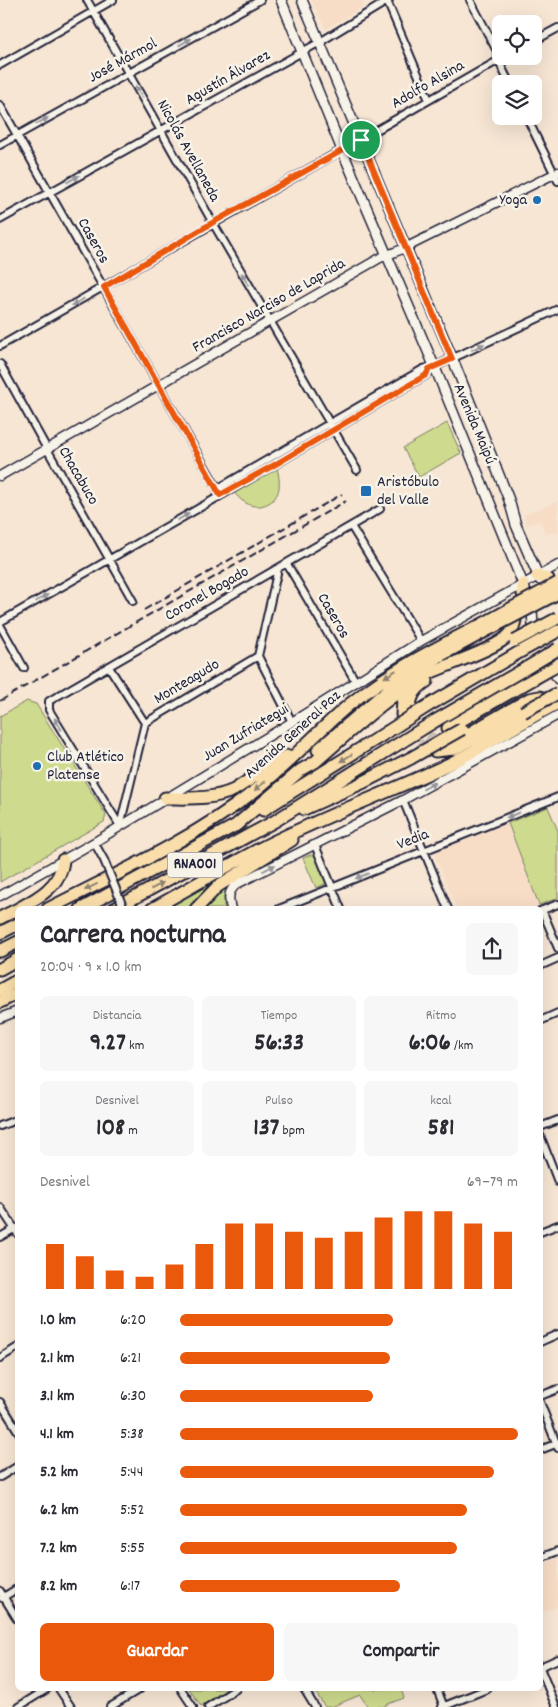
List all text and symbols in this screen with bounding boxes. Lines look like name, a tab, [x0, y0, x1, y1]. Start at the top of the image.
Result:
map controls	[492, 15, 542, 125]
button: locate	[492, 15, 542, 65]
street label: José Mármol	[84, 33, 162, 89]
one-way arrow	[177, 38, 192, 46]
street label: Agustín Álvarez	[181, 44, 275, 112]
street label: Adolfo Alsina	[387, 55, 469, 115]
button: layers	[492, 75, 542, 125]
one-way arrow	[135, 85, 144, 99]
street label: Nicolás Avellaneda	[150, 96, 226, 207]
one-way arrow	[35, 117, 50, 125]
pin	[340, 119, 382, 161]
icon: arrive	[347, 126, 375, 154]
one-way arrow	[66, 175, 80, 184]
place label: Yoga	[500, 189, 527, 212]
marker: Yoga	[531, 194, 543, 206]
street label: Caseros	[71, 214, 115, 268]
street label: Francisco Narciso de Laprida	[188, 253, 350, 359]
one-way arrow	[241, 273, 250, 286]
one-way arrow	[71, 297, 84, 306]
one-way arrow	[471, 342, 485, 350]
street label: Avenida Maipú	[447, 380, 501, 468]
street label: Chacabuco	[52, 443, 104, 509]
place label: Aristóbulo del Valle	[377, 471, 439, 512]
marker: Aristóbulo del Valle	[359, 484, 373, 498]
one-way arrow	[176, 512, 190, 521]
street label: Coronel Bogado	[161, 561, 253, 627]
street label: Caseros	[311, 589, 355, 643]
one-way arrow	[35, 594, 50, 602]
street label: Monteagudo	[150, 653, 224, 711]
one-way arrow	[383, 670, 397, 679]
street label: Avenida General Paz	[240, 685, 346, 785]
street label: Juan Zufriategui	[198, 698, 294, 768]
one-way arrow	[54, 718, 63, 731]
place label: Club Atlético Platense	[47, 746, 124, 787]
one-way arrow	[339, 753, 353, 763]
marker: Club Atlético Platense	[31, 760, 43, 772]
one-way arrow	[254, 781, 267, 792]
one-way arrow	[422, 781, 435, 790]
one-way arrow	[505, 811, 520, 819]
street label: Vedia	[394, 823, 433, 857]
road number: RNA001	[168, 852, 222, 878]
one-way arrow	[262, 864, 276, 872]
one-way arrow	[355, 872, 369, 880]
one-way arrow	[150, 882, 165, 890]
one-way arrow	[84, 883, 98, 891]
text: Carrera nocturna	[40, 917, 226, 957]
button: share	[466, 923, 518, 975]
text: 20:04 · 9 × 1.0 km	[40, 956, 142, 979]
text: Distancia	[93, 1006, 141, 1026]
text: Tiempo	[261, 1006, 297, 1026]
text: Ritmo	[426, 1006, 456, 1026]
text: 9.27	[90, 1026, 126, 1062]
text: 56:33	[254, 1026, 304, 1062]
text: 6:06	[409, 1026, 451, 1062]
text: km	[126, 1036, 144, 1056]
text: /km	[451, 1036, 473, 1056]
text: Desnivel	[95, 1091, 139, 1111]
text: Pulso	[265, 1091, 293, 1111]
text: kcal	[430, 1091, 452, 1111]
text: 108	[96, 1111, 125, 1147]
text: 137	[253, 1111, 279, 1147]
text: 581	[427, 1111, 455, 1147]
text: m	[125, 1121, 138, 1141]
text: bpm	[279, 1121, 305, 1141]
text: Desnivel	[40, 1171, 90, 1194]
text: 69–79 m	[467, 1171, 518, 1194]
text: 1.0 km	[40, 1309, 76, 1332]
text: 6:20	[120, 1309, 146, 1332]
text: 2.1 km	[40, 1347, 74, 1370]
text: 6:21	[120, 1347, 141, 1370]
text: 3.1 km	[40, 1385, 74, 1408]
text: 6:30	[120, 1385, 146, 1408]
text: 4.1 km	[40, 1423, 74, 1446]
text: 5:38	[120, 1423, 144, 1446]
text: 5.2 km	[40, 1461, 78, 1484]
text: 5:44	[120, 1461, 143, 1484]
text: 6.2 km	[40, 1499, 79, 1522]
text: 5:52	[120, 1499, 144, 1522]
text: 7.2 km	[40, 1537, 77, 1560]
text: 5:55	[120, 1537, 145, 1560]
text: 8.2 km	[40, 1575, 77, 1598]
text: 6:17	[120, 1575, 140, 1598]
button: Guardar	[40, 1623, 274, 1681]
button: Compartir	[284, 1623, 518, 1681]

